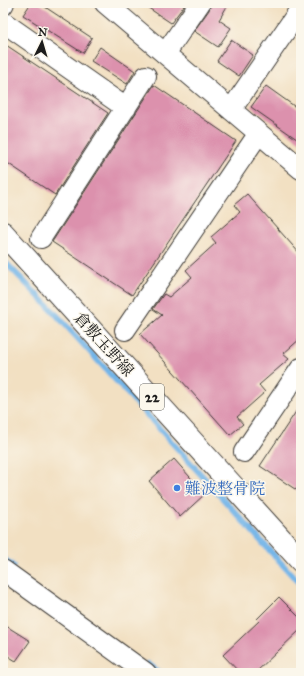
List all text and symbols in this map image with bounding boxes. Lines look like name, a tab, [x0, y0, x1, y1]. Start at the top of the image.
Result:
north arrow	[22, 22, 62, 62]
text: N	[38, 26, 49, 39]
street label: 倉敷玉野線	[70, 308, 138, 380]
road number: 22	[140, 384, 164, 410]
place label: 難波整骨院	[185, 479, 265, 498]
marker: 難波整骨院	[172, 483, 182, 493]

